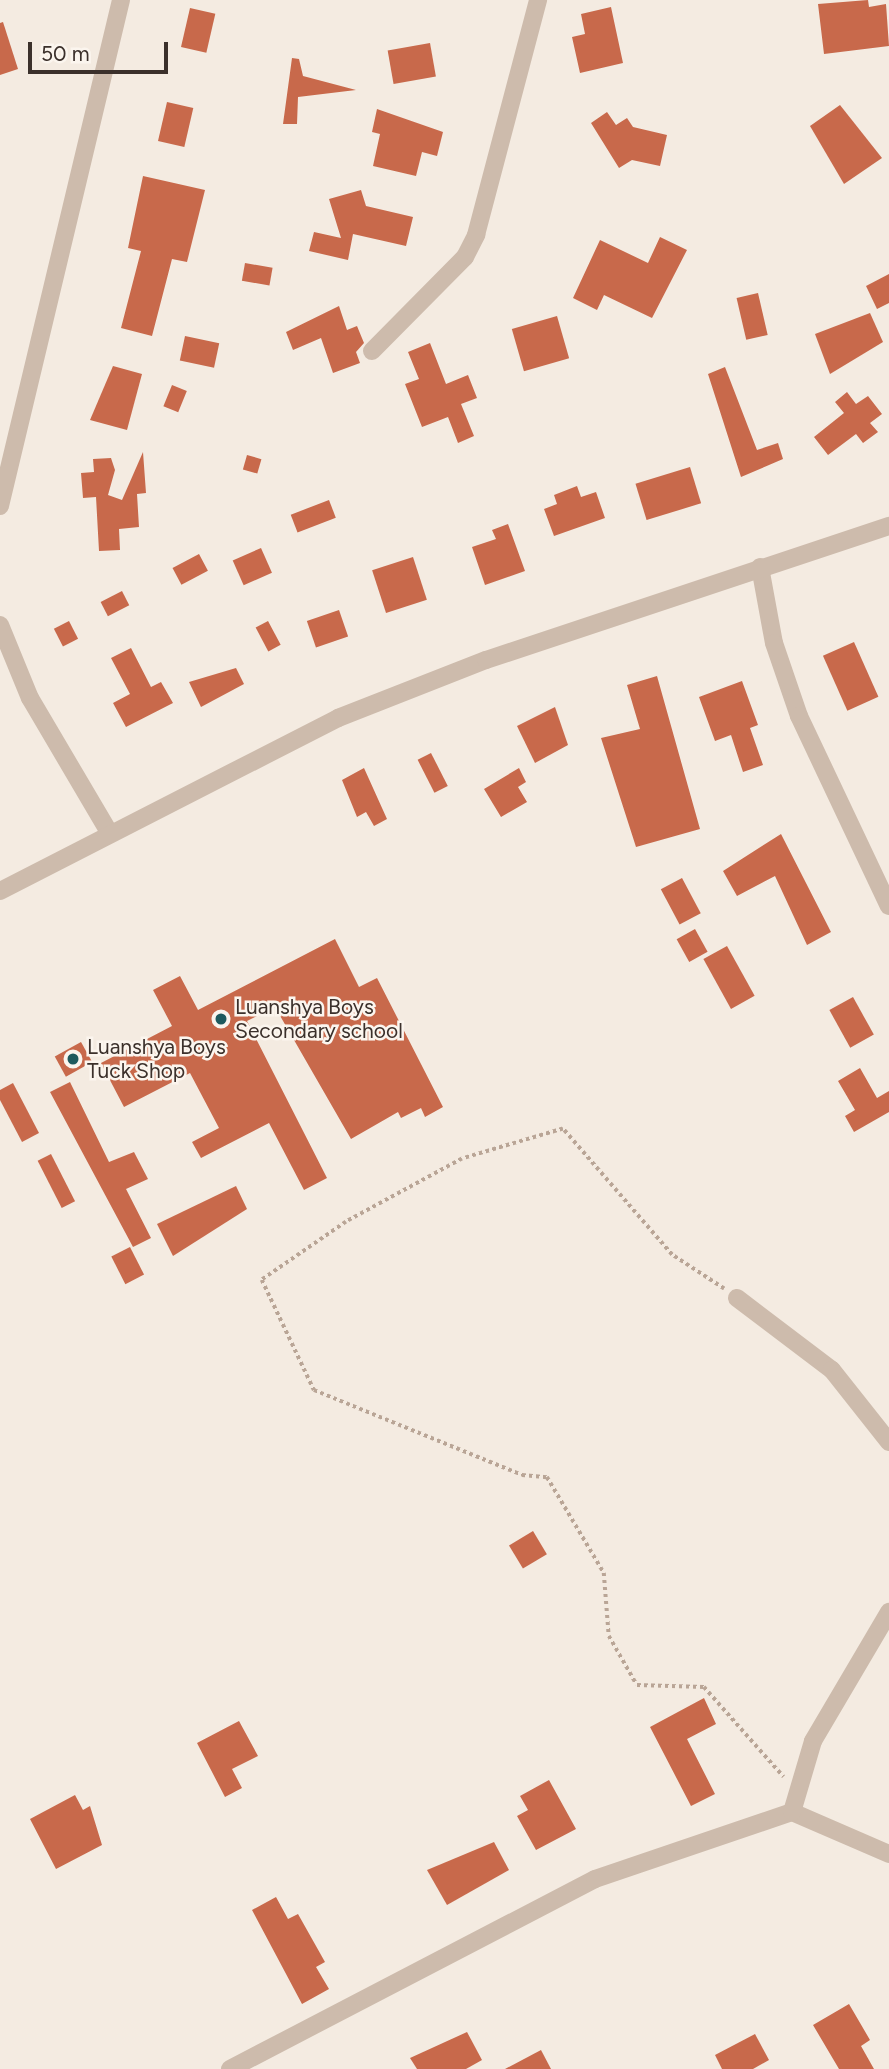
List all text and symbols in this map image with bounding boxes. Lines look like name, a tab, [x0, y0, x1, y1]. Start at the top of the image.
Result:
scale bar	[32, 28, 172, 72]
text: 50 m	[41, 41, 90, 66]
place label: Luanshya Boys Secondary school	[235, 994, 403, 1044]
marker: Luanshya Boys Secondary school	[213, 1011, 229, 1027]
place label: Luanshya Boys Tuck Shop	[87, 1034, 226, 1084]
marker: Luanshya Boys Tuck Shop	[65, 1051, 81, 1067]

